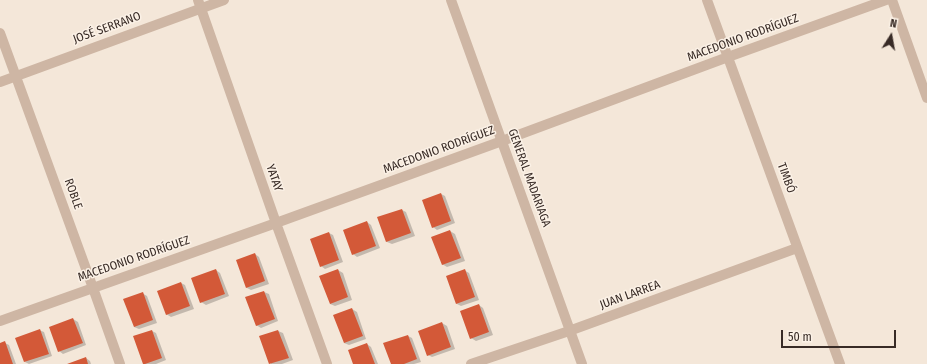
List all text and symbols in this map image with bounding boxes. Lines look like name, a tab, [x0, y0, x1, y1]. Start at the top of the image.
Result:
street label: JOSÉ SERRANO	[71, 9, 143, 47]
street label: MACEDONIO RODRÍGUEZ	[685, 11, 801, 65]
north arrow	[871, 16, 911, 56]
text: N	[889, 17, 898, 31]
street label: MACEDONIO RODRÍGUEZ	[381, 123, 497, 177]
street label: GENERAL MADARIAGA	[505, 127, 553, 229]
street label: TIMBÓ	[774, 161, 798, 195]
street label: YATAY	[263, 163, 285, 193]
street label: ROBLE	[61, 177, 85, 211]
street label: MACEDONIO RODRÍGUEZ	[76, 233, 192, 285]
street label: JUAN LARREA	[598, 277, 662, 313]
scale bar	[783, 322, 898, 348]
text: 50 m	[788, 330, 812, 344]

